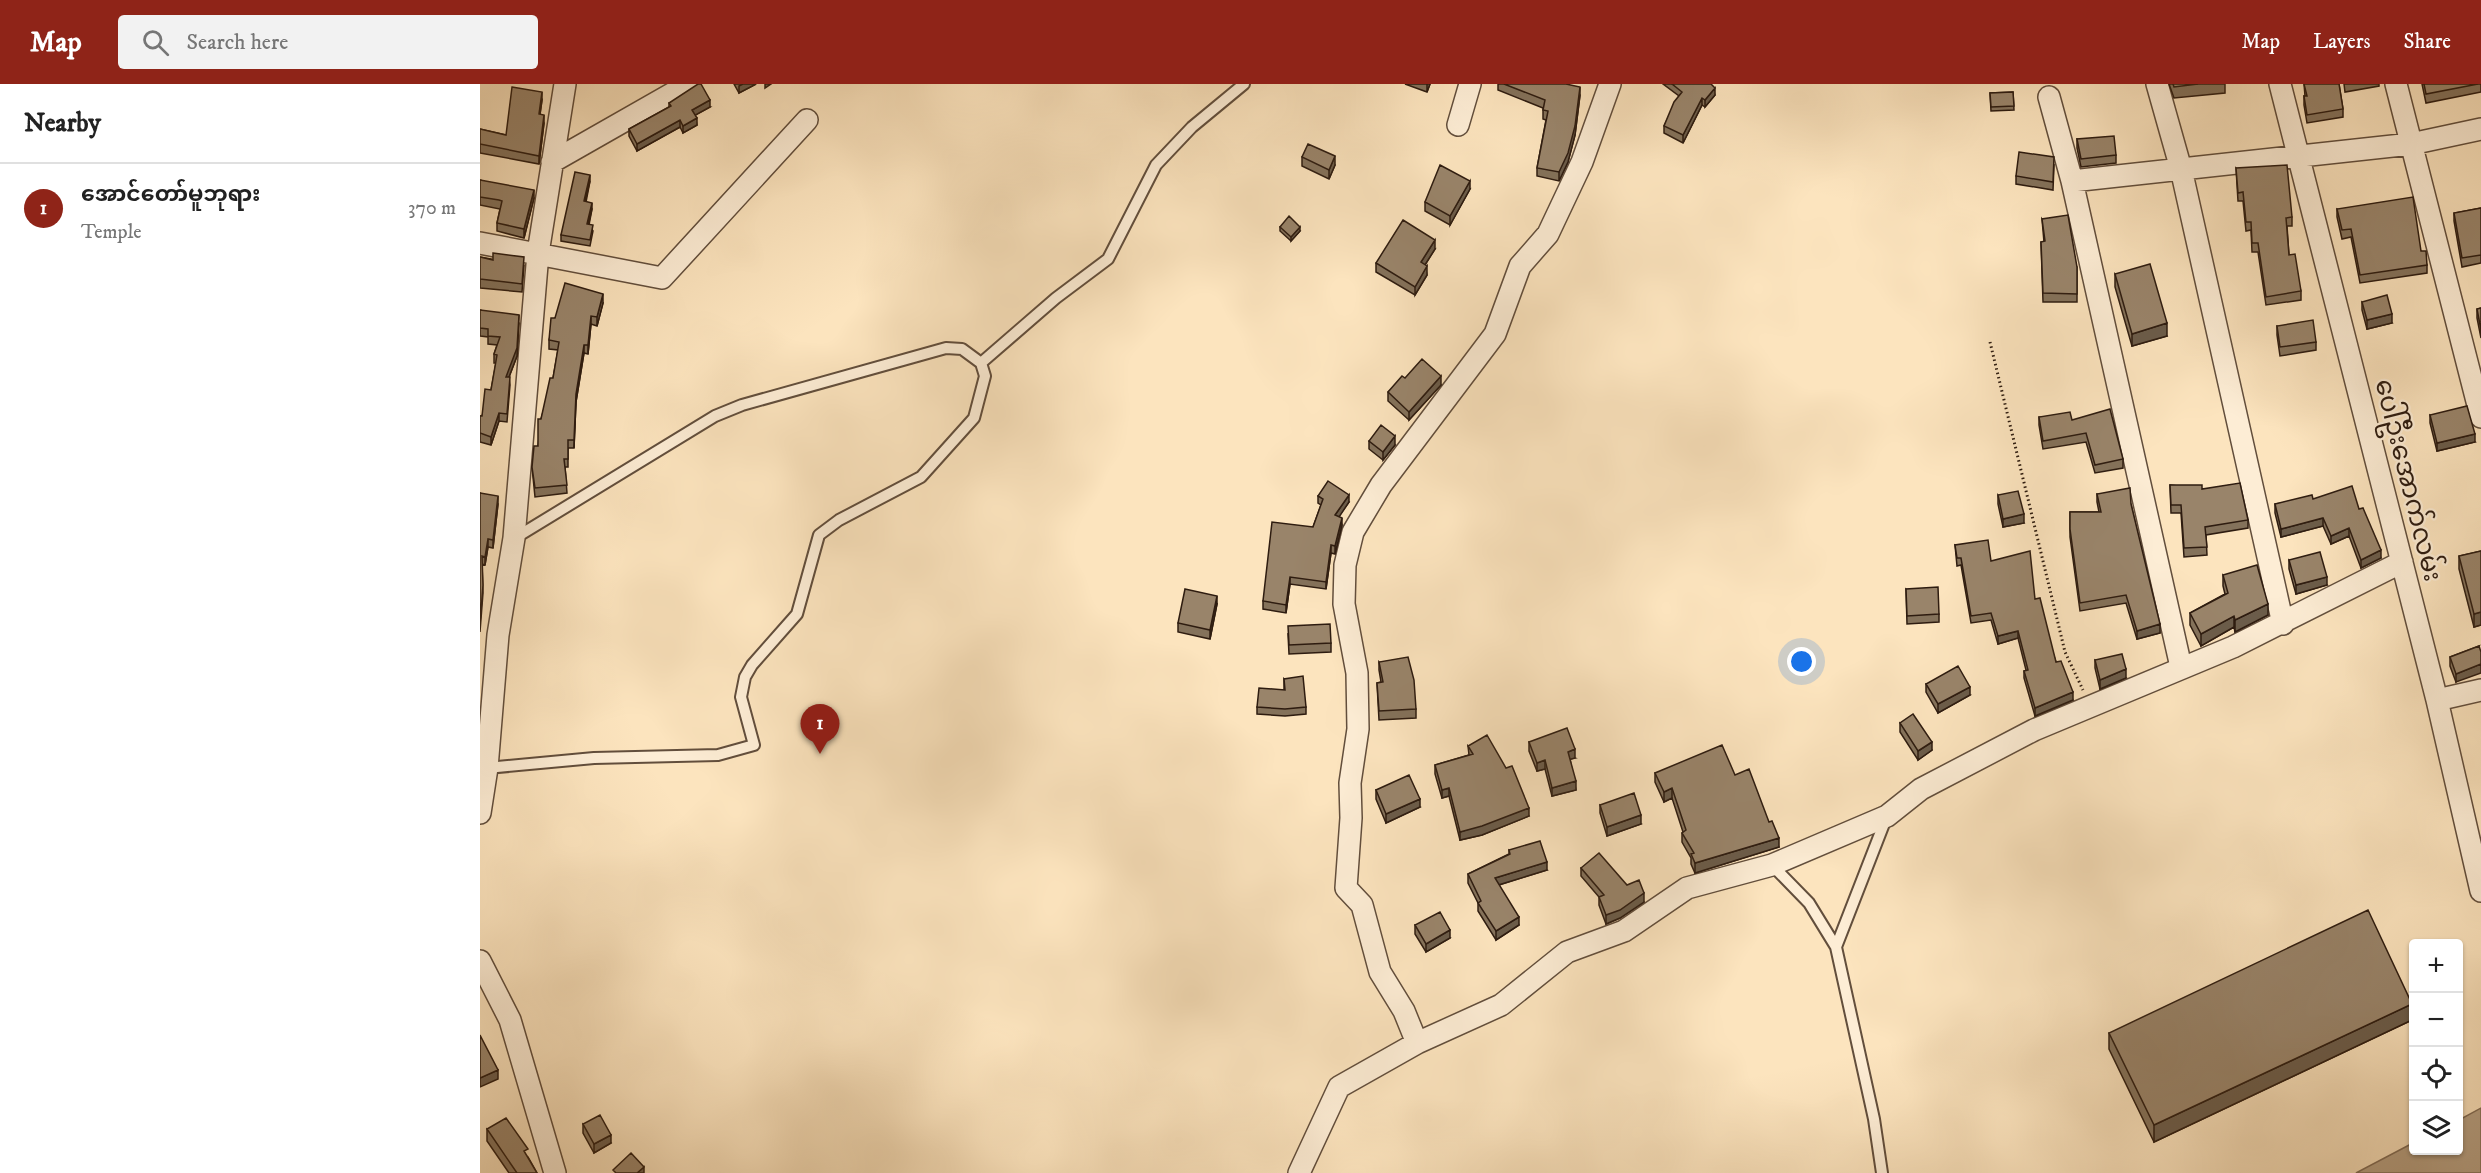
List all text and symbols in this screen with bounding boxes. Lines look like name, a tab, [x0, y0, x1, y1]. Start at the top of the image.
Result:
search box	[118, 15, 538, 69]
text: Map	[30, 25, 82, 60]
icon: search	[139, 26, 172, 59]
text: Search here	[187, 29, 288, 56]
text: Map	[2241, 29, 2280, 55]
text: Layers	[2313, 29, 2371, 55]
text: Share	[2404, 29, 2451, 55]
text: Nearby	[24, 107, 101, 140]
text: အောင်တော်မူဘုရား	[81, 181, 261, 208]
text: 1	[40, 196, 47, 221]
text: 370 m	[408, 196, 456, 221]
text: Temple	[81, 220, 142, 245]
street label: ပေါ်ဦးအောက်လမ်း	[2364, 375, 2451, 586]
your location	[1787, 647, 1816, 676]
pin: 1	[800, 704, 840, 754]
map controls	[2409, 939, 2463, 1155]
button: +	[2409, 939, 2463, 993]
button: −	[2409, 993, 2463, 1047]
button: locate	[2409, 1047, 2463, 1101]
button: layers	[2409, 1101, 2463, 1155]

